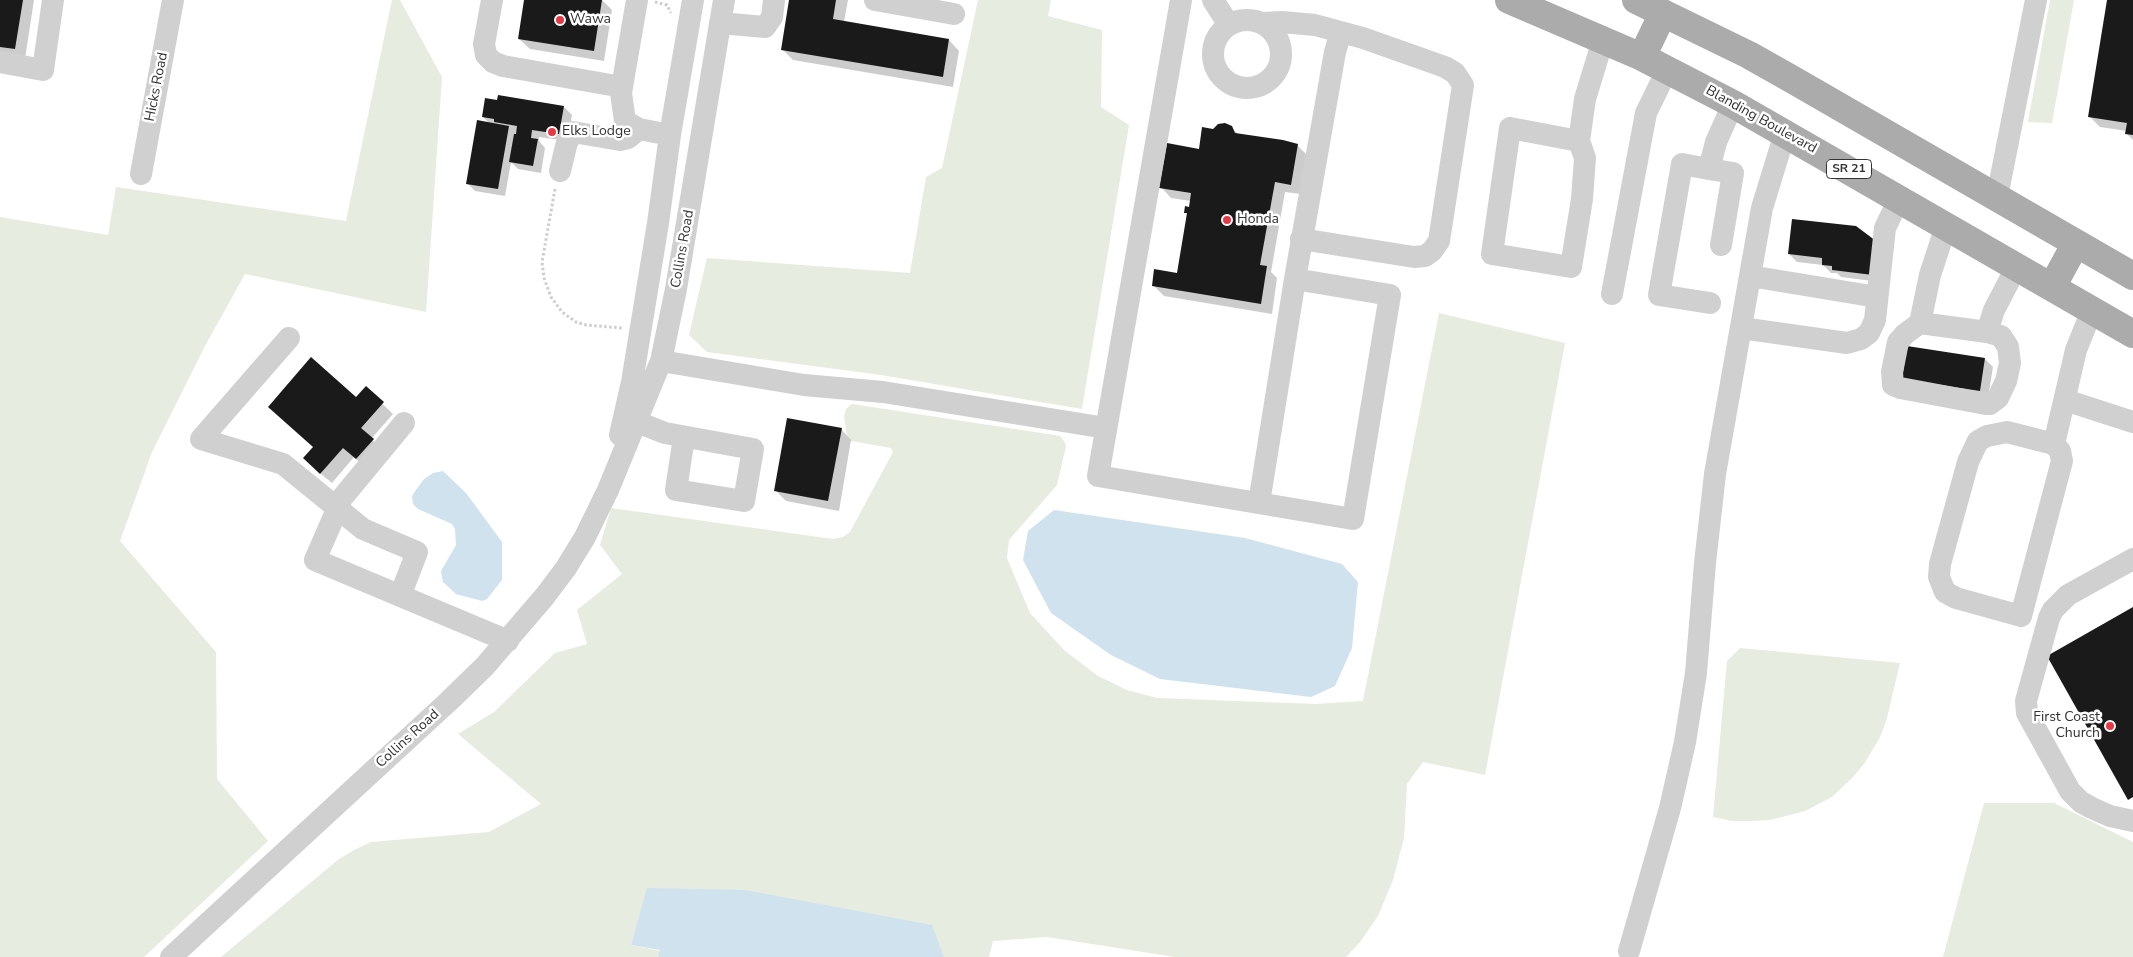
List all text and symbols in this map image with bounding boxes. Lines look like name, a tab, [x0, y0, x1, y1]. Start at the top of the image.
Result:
place label: Wawa	[570, 12, 611, 28]
marker: Wawa	[554, 14, 566, 26]
street label: Hicks Road	[142, 51, 172, 123]
street label: Blanding Boulevard	[1703, 83, 1819, 157]
place label: Elks Lodge	[562, 124, 631, 140]
marker: Elks Lodge	[546, 126, 558, 138]
road number: SR 21	[1826, 160, 1872, 178]
street label: Collins Road	[668, 209, 698, 289]
place label: Honda	[1237, 212, 1279, 228]
marker: Honda	[1221, 214, 1233, 226]
street label: Collins Road	[373, 706, 443, 772]
place label: First Coast Church	[2033, 710, 2100, 742]
marker: First Coast Church	[2104, 720, 2116, 732]

